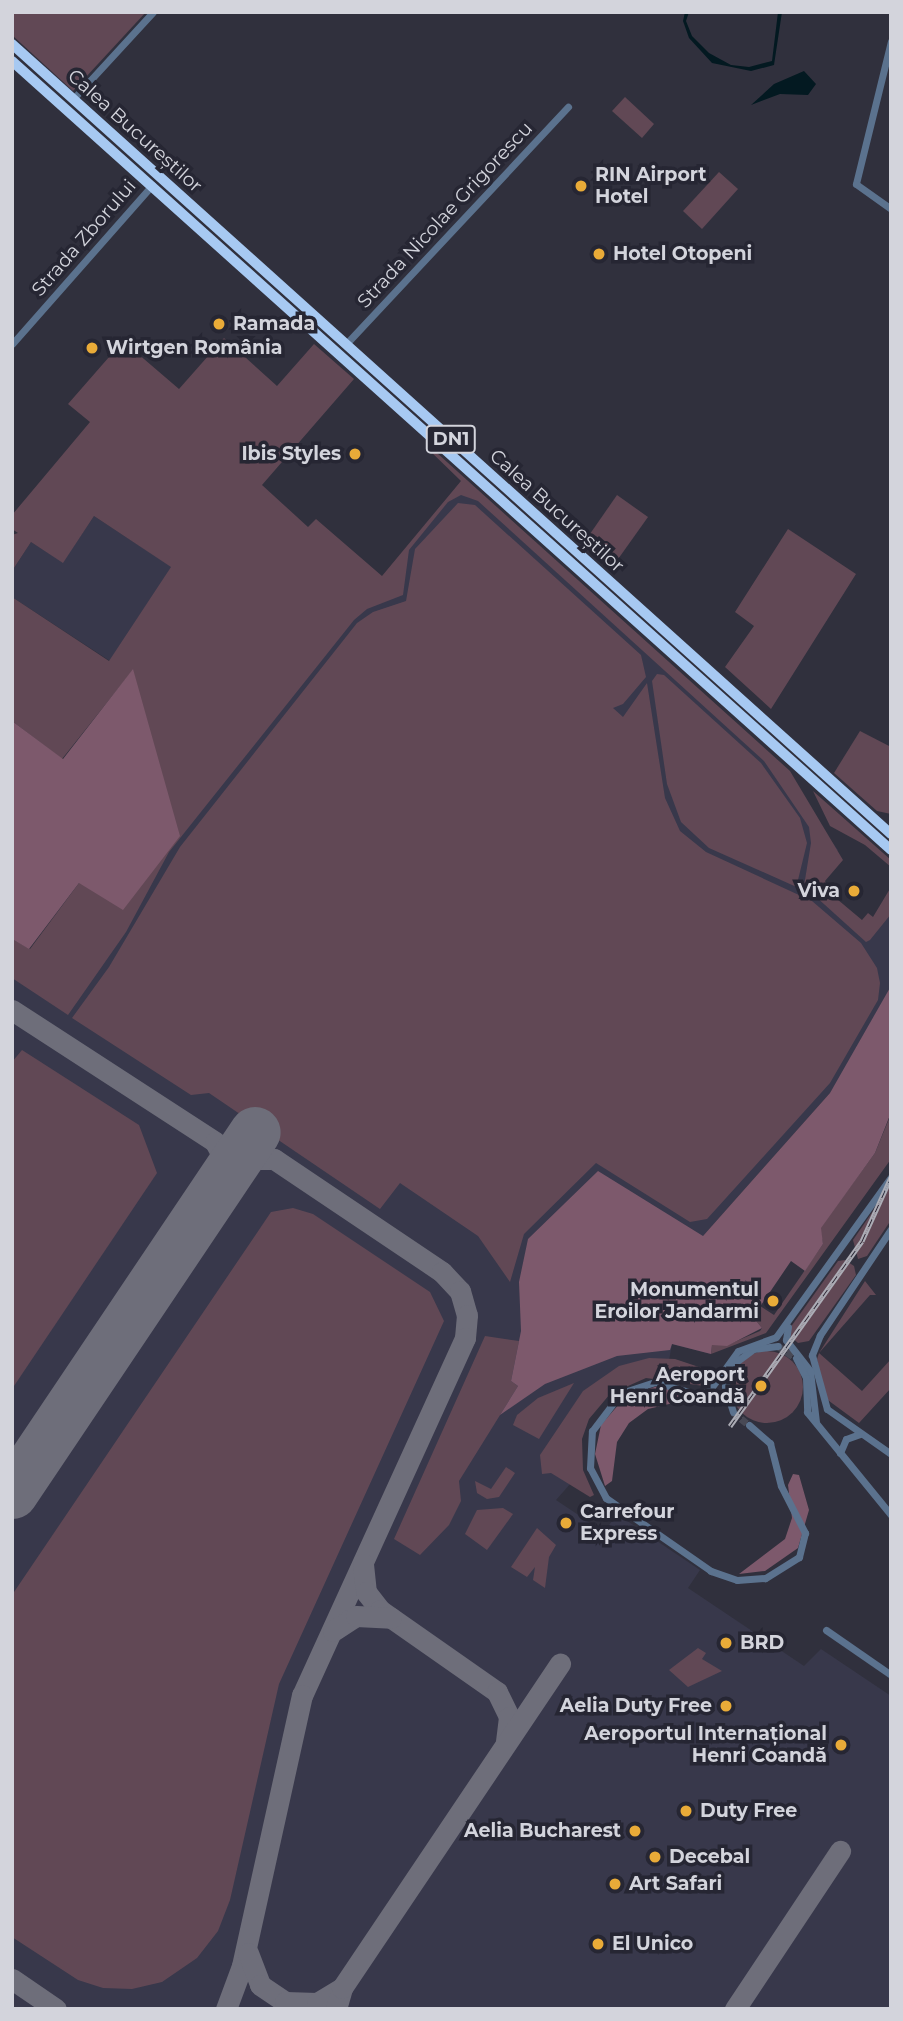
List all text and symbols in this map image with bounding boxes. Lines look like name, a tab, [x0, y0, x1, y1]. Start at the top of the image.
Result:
street label: Calea Bucureștilor	[63, 65, 207, 197]
street label: Strada Nicolae Grigorescu	[353, 117, 537, 313]
place label: RIN Airport Hotel	[595, 164, 707, 208]
street label: Strada Zborului	[27, 175, 141, 301]
marker: RIN Airport Hotel	[573, 178, 589, 194]
place label: Hotel Otopeni	[613, 243, 752, 265]
marker: Hotel Otopeni	[591, 246, 607, 262]
place label: Ramada	[233, 313, 315, 335]
marker: Ramada	[211, 316, 227, 332]
place label: Wirtgen România	[106, 337, 283, 359]
marker: Wirtgen România	[84, 340, 100, 356]
road number: DN1	[425, 424, 477, 454]
place label: Ibis Styles	[241, 443, 341, 465]
street label: Calea Bucureștilor	[485, 445, 629, 577]
marker: Ibis Styles	[347, 446, 363, 462]
place label: Viva	[798, 880, 840, 902]
marker: Viva	[846, 883, 862, 899]
place label: Monumentul Eroilor Jandarmi	[594, 1279, 759, 1323]
marker: Monumentul Eroilor Jandarmi	[765, 1293, 781, 1309]
place label: Aeroport Henri Coandă	[610, 1364, 745, 1408]
marker: Aeroport Henri Coandă	[751, 1376, 771, 1396]
place label: Carrefour Express	[580, 1501, 674, 1545]
marker: Carrefour Express	[558, 1515, 574, 1531]
place label: BRD	[740, 1632, 784, 1654]
marker: BRD	[718, 1635, 734, 1651]
place label: Aelia Duty Free	[560, 1695, 712, 1717]
marker: Aelia Duty Free	[718, 1698, 734, 1714]
place label: Aeroportul Internațional Henri Coandă	[584, 1723, 827, 1767]
marker: Aeroportul Internațional Henri Coandă	[833, 1737, 849, 1753]
place label: Duty Free	[700, 1800, 797, 1822]
marker: Duty Free	[678, 1803, 694, 1819]
place label: Aelia Bucharest	[464, 1820, 621, 1842]
marker: Aelia Bucharest	[627, 1823, 643, 1839]
place label: Decebal	[669, 1846, 750, 1868]
marker: Decebal	[647, 1849, 663, 1865]
place label: Art Safari	[629, 1873, 722, 1895]
marker: Art Safari	[607, 1876, 623, 1892]
place label: El Unico	[612, 1933, 693, 1955]
marker: El Unico	[590, 1936, 606, 1952]

